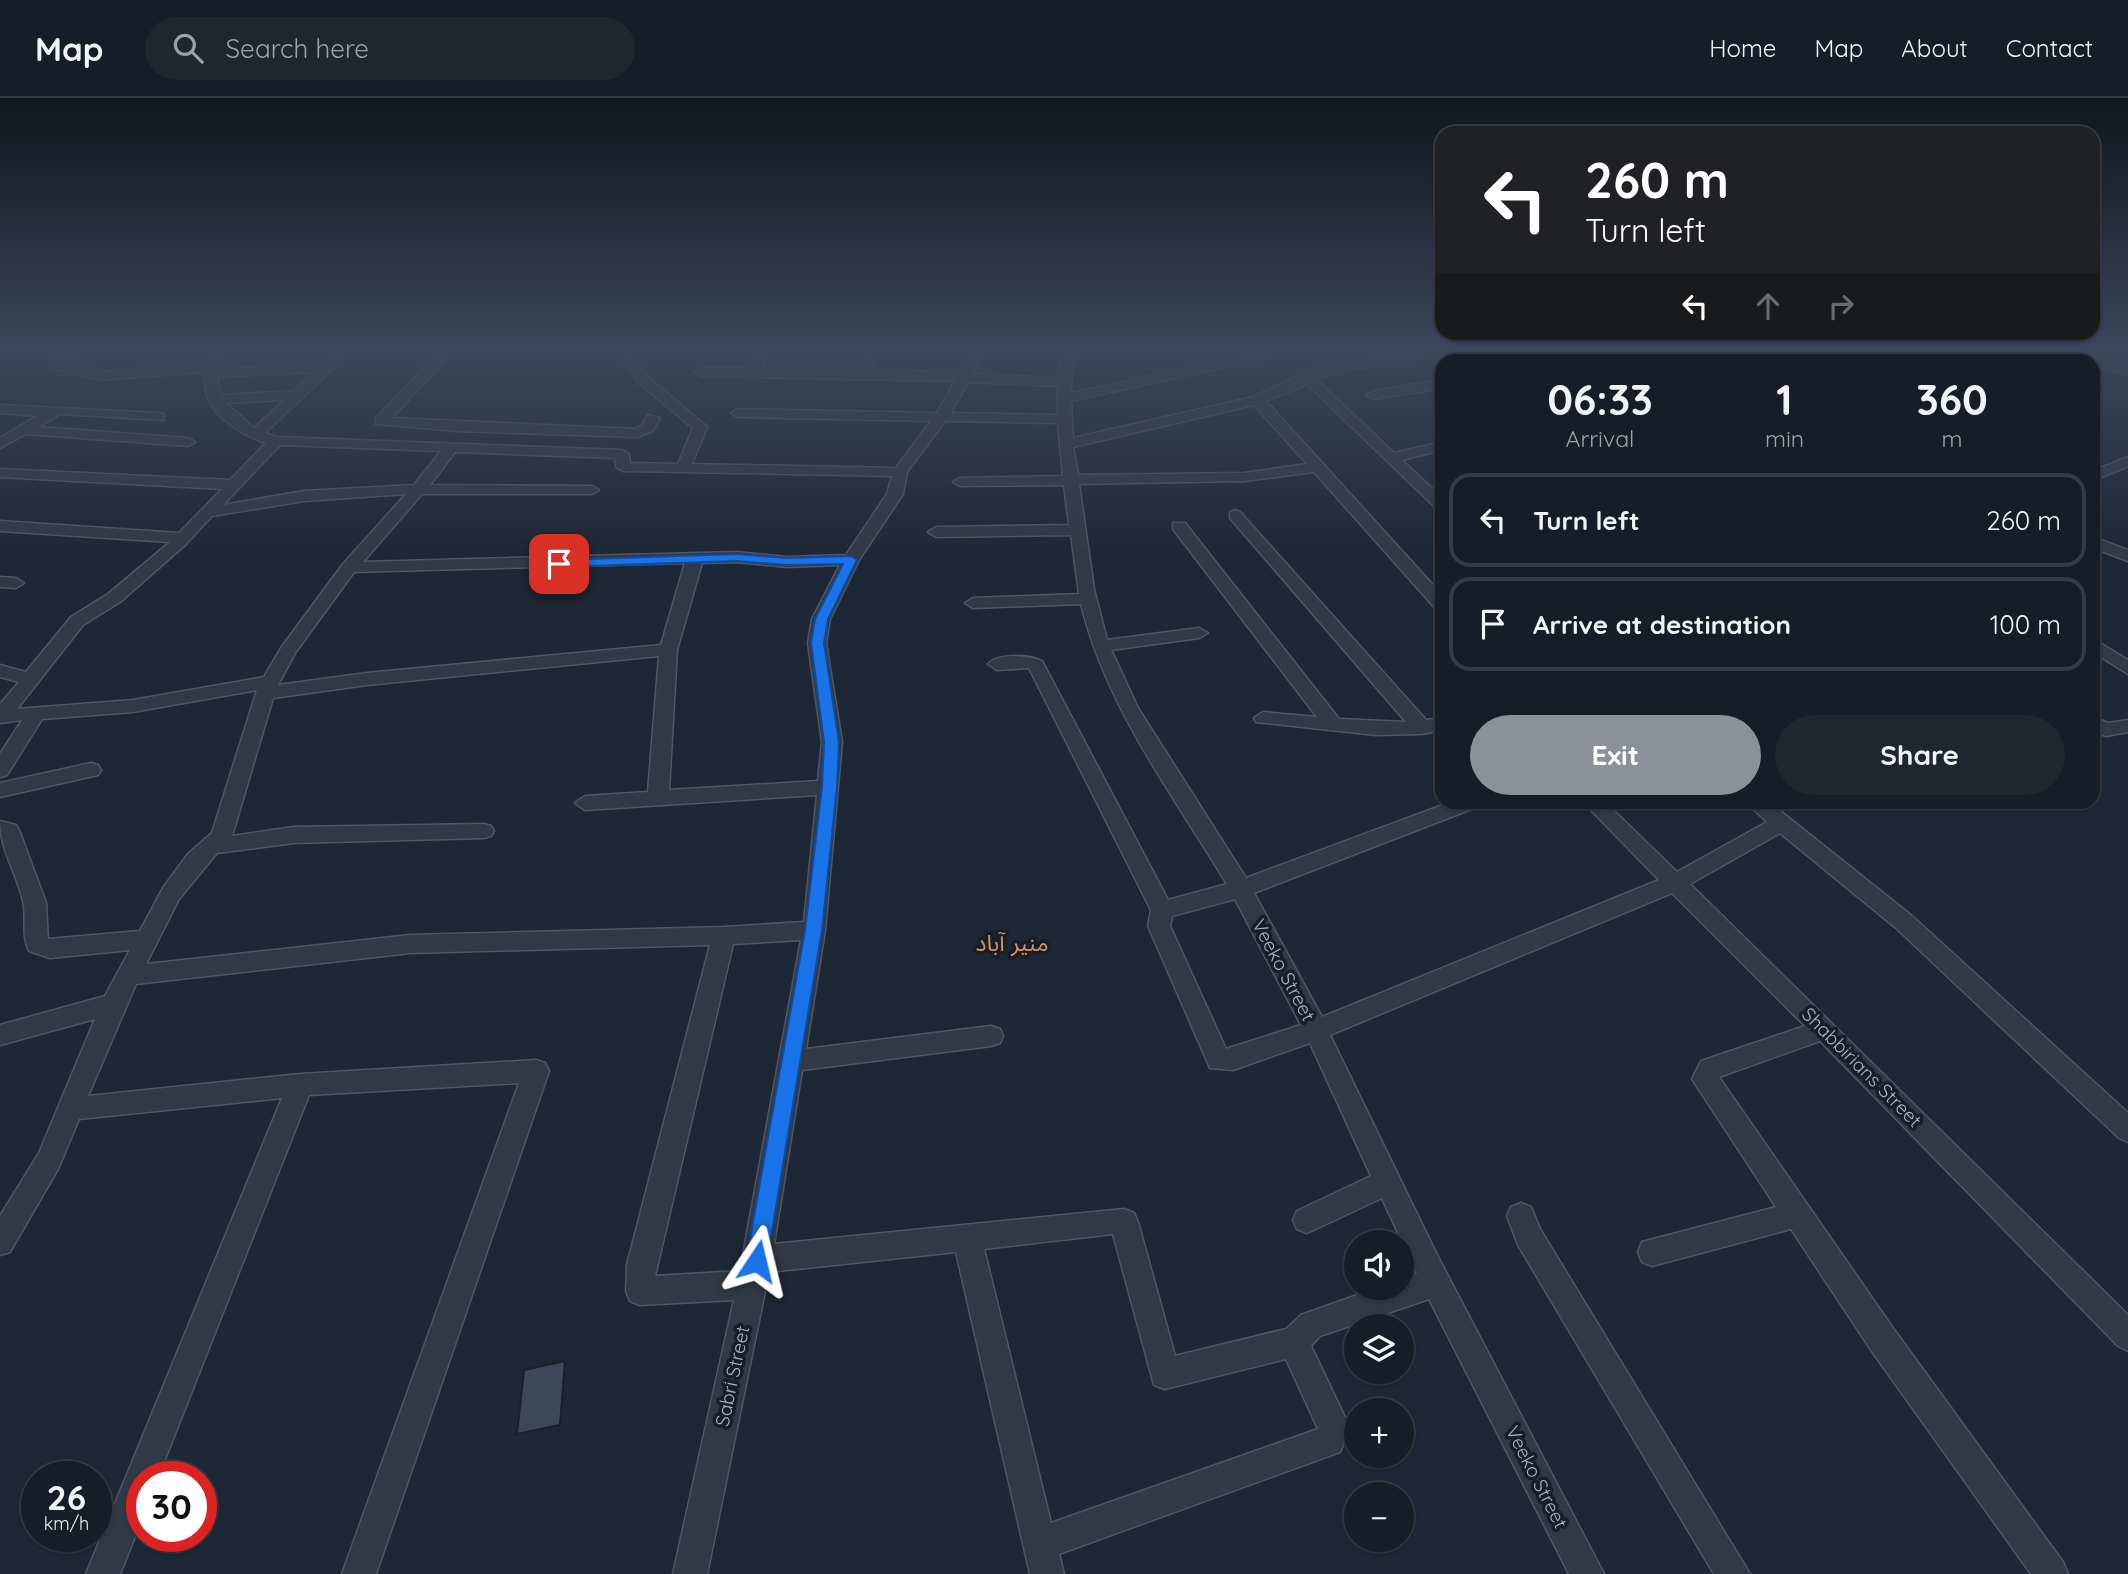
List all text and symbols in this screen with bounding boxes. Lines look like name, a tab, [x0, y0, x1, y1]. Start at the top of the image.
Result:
search box	[145, 17, 635, 80]
text: Map	[35, 28, 103, 69]
icon: search	[169, 29, 207, 67]
text: Search here	[225, 32, 369, 65]
text: Home	[1709, 33, 1776, 63]
text: Map	[1814, 33, 1863, 63]
text: About	[1901, 33, 1968, 63]
text: Contact	[2006, 33, 2093, 63]
text: 260 m	[1585, 149, 1729, 210]
icon: left	[1470, 154, 1561, 245]
text: Turn left	[1585, 210, 1706, 250]
icon: left	[1676, 287, 1714, 325]
icon: ahead	[1749, 287, 1787, 325]
icon: right	[1822, 287, 1860, 325]
text: 06:33	[1547, 373, 1653, 426]
text: 1	[1776, 373, 1793, 426]
text: 360	[1916, 373, 1988, 426]
text: Arrival	[1566, 424, 1634, 453]
text: min	[1765, 424, 1804, 453]
text: m	[1942, 424, 1963, 453]
icon: left	[1474, 501, 1512, 539]
text: Turn left	[1533, 504, 1640, 537]
text: 260 m	[1986, 504, 2061, 537]
pin	[529, 534, 589, 594]
icon: arrive	[540, 545, 578, 583]
icon: arrive	[1474, 605, 1512, 643]
text: Arrive at destination	[1533, 608, 1791, 641]
text: 100 m	[1990, 608, 2061, 641]
button: Exit	[1470, 715, 1761, 795]
button: Share	[1775, 715, 2065, 795]
street label: Veeko Street	[1247, 915, 1321, 1025]
district label: منیر آباد	[975, 928, 1049, 957]
street label: Shabbirians Street	[1797, 1002, 1927, 1132]
position arrow	[720, 1224, 794, 1298]
map controls	[1344, 1230, 1414, 1552]
button: sound	[1344, 1230, 1414, 1300]
button: layers	[1344, 1314, 1414, 1384]
street label: Sabri Street	[710, 1324, 754, 1428]
button: +	[1344, 1398, 1414, 1468]
street label: Veeko Street	[1501, 1422, 1573, 1532]
speed limit sign: 30	[126, 1461, 217, 1552]
text: 26	[47, 1475, 86, 1519]
button: −	[1344, 1482, 1414, 1552]
text: km/h	[44, 1512, 89, 1535]

